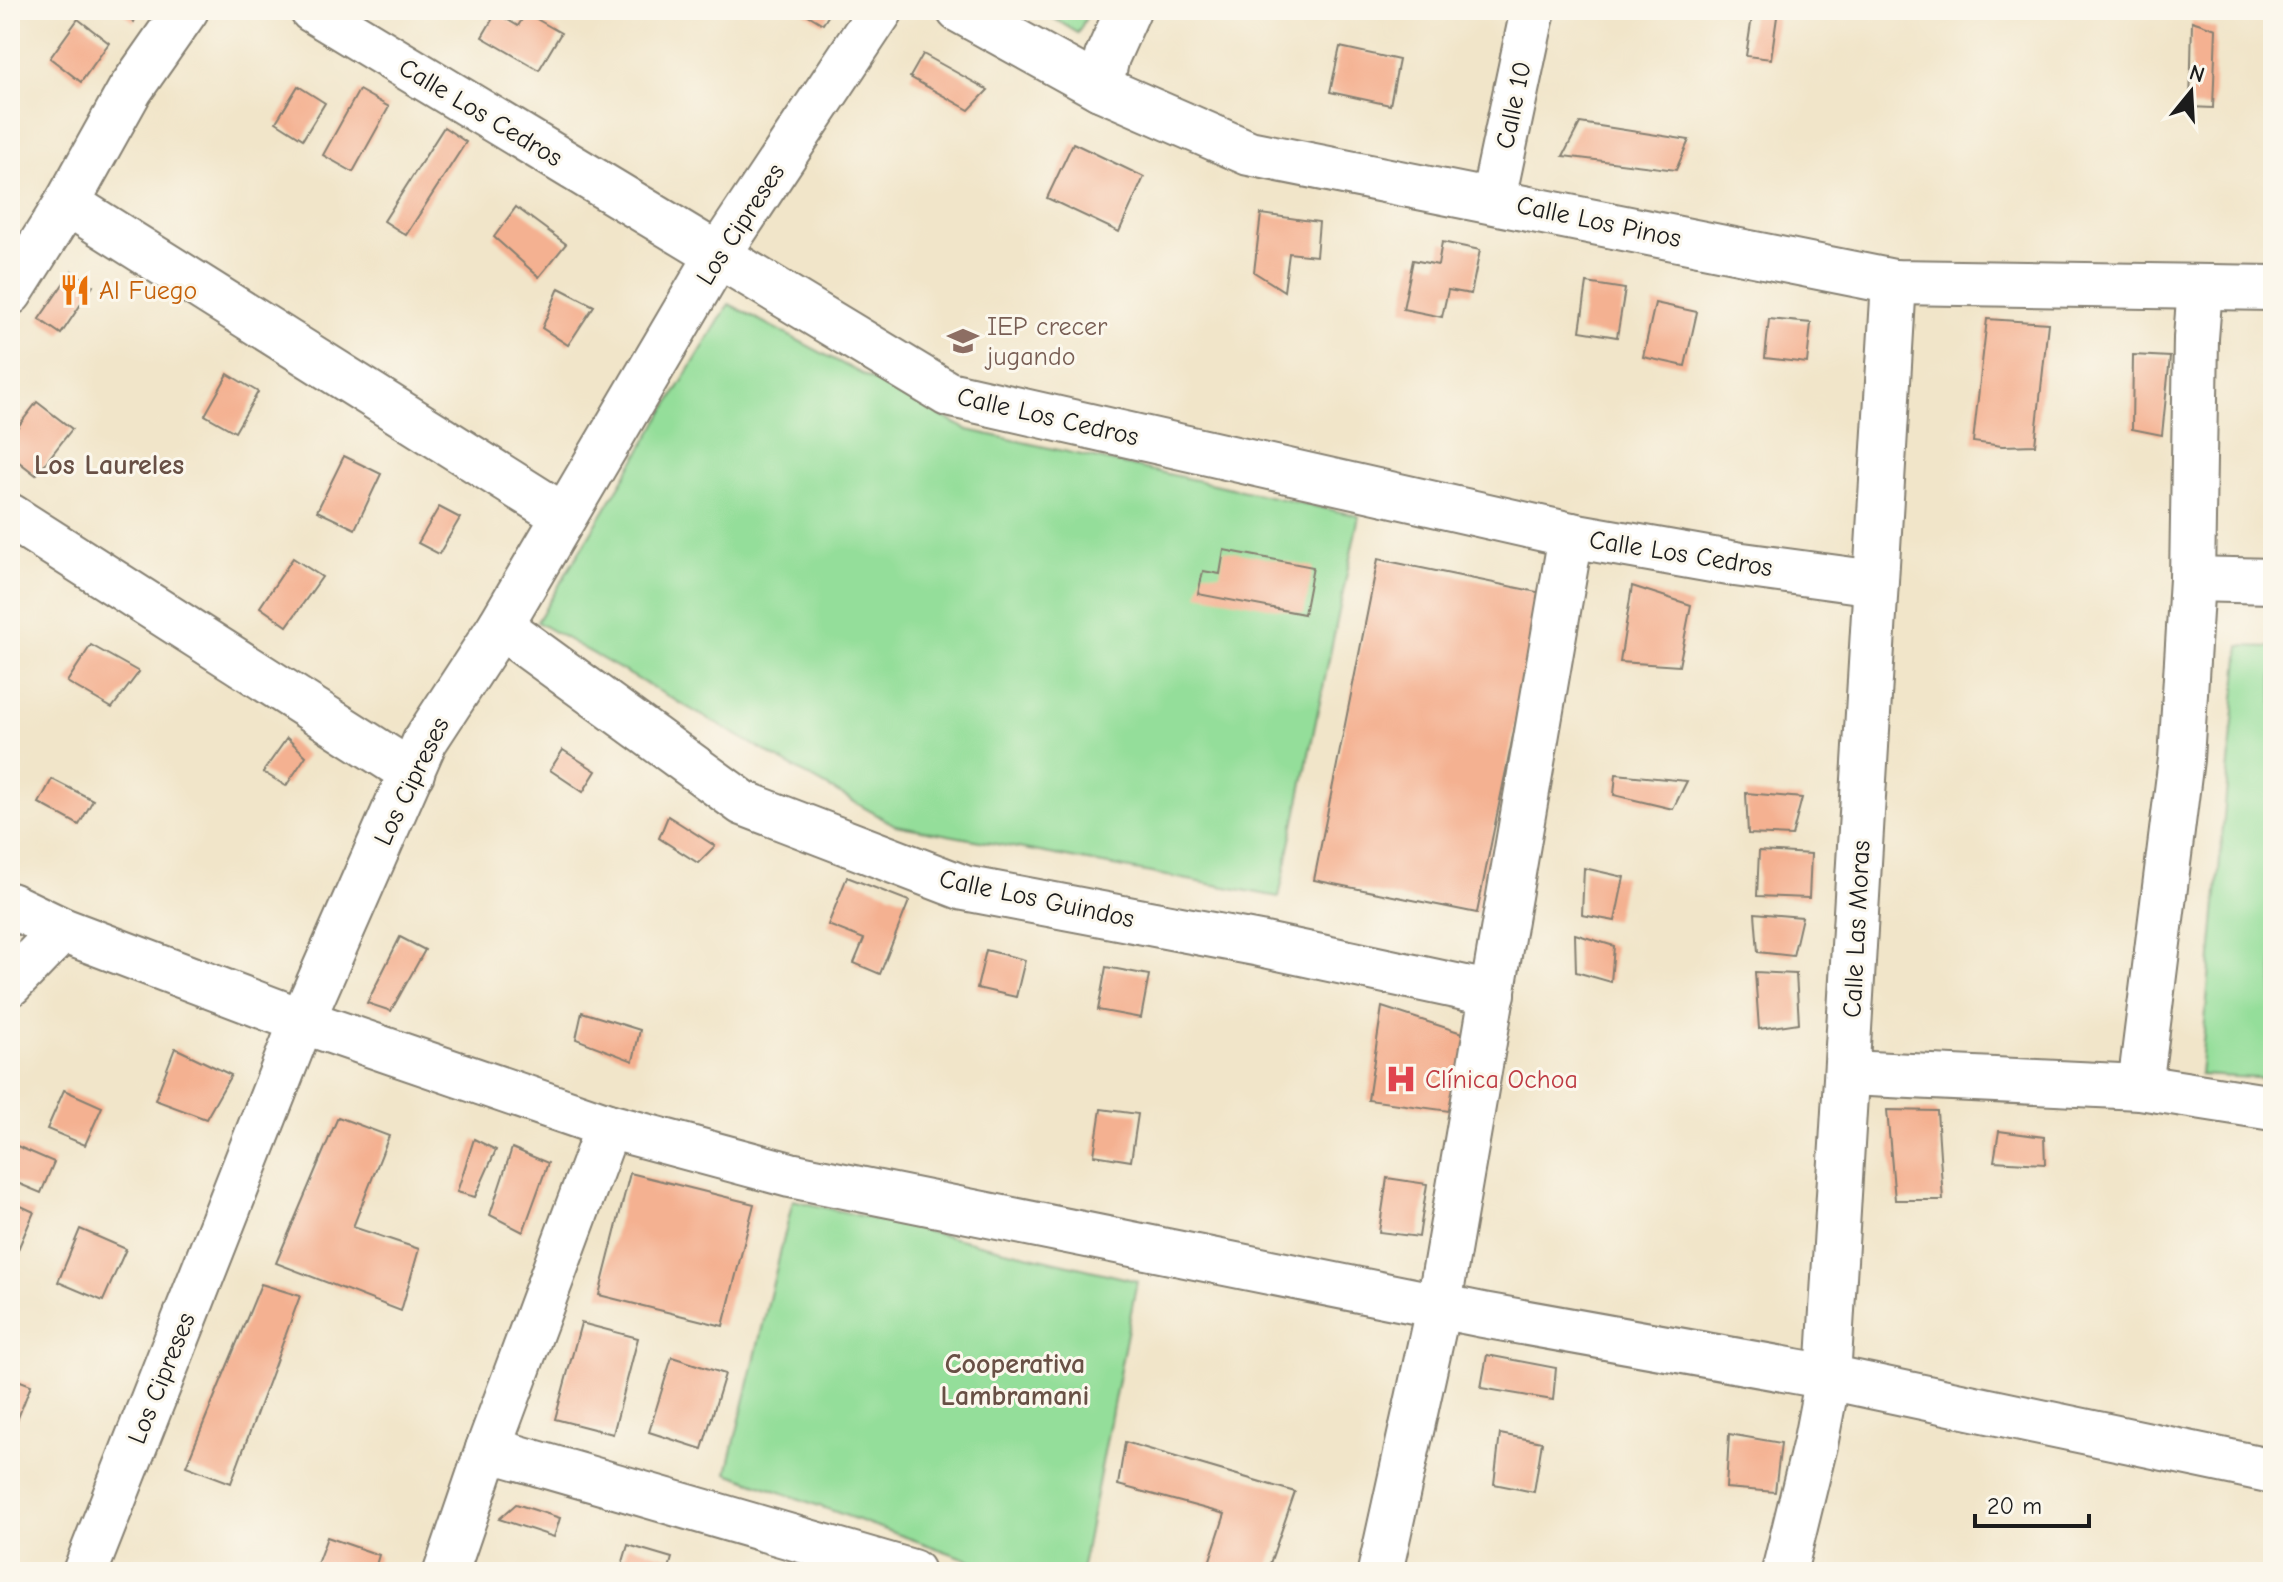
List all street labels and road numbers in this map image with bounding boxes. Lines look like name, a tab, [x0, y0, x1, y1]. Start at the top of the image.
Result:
street label: Calle Los Cedros	[393, 52, 568, 173]
street label: Calle 10	[1490, 59, 1538, 152]
street label: Los Cipreses	[690, 158, 791, 291]
street label: Calle Los Pinos	[1514, 190, 1684, 254]
street label: Calle Los Cedros	[954, 382, 1141, 452]
street label: Calle Los Cedros	[1587, 525, 1775, 583]
street label: Los Cipreses	[368, 713, 456, 850]
street label: Calle Las Moras	[1837, 840, 1877, 1018]
street label: Calle Los Guindos	[937, 864, 1137, 934]
street label: Los Cipreses	[122, 1308, 202, 1448]

